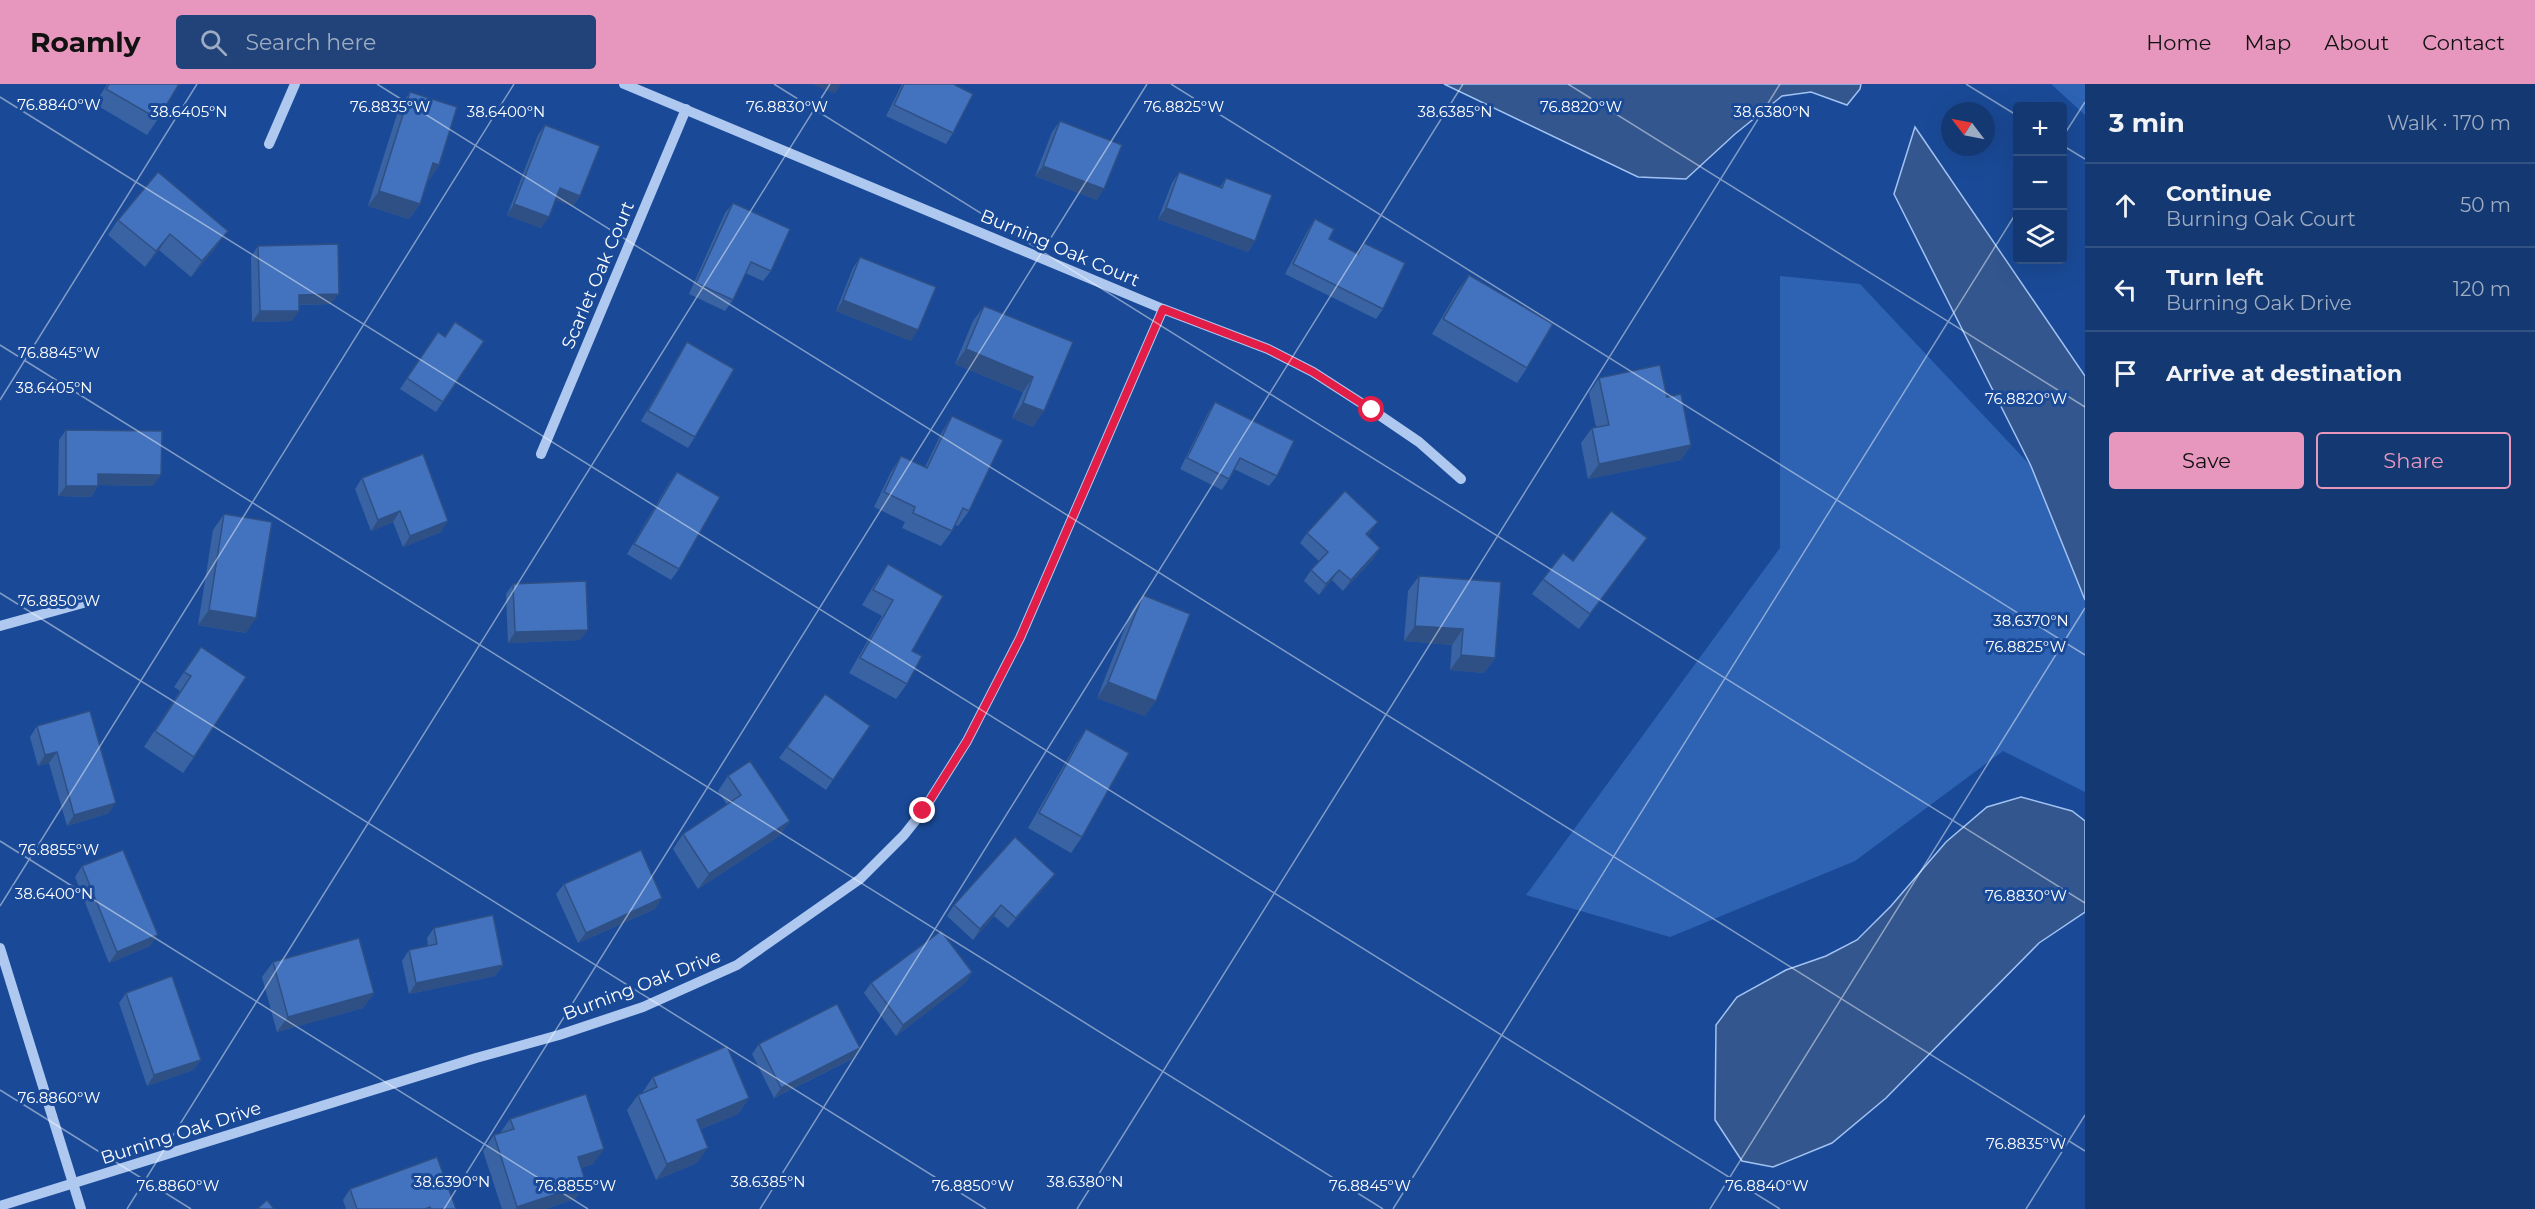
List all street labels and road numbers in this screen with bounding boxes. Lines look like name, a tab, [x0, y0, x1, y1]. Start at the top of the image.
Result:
street label: Scarlet Oak Court	[557, 198, 639, 352]
street label: Burning Oak Court	[977, 205, 1143, 291]
street label: Burning Oak Drive	[560, 945, 724, 1025]
street label: Burning Oak Drive	[98, 1097, 264, 1169]

